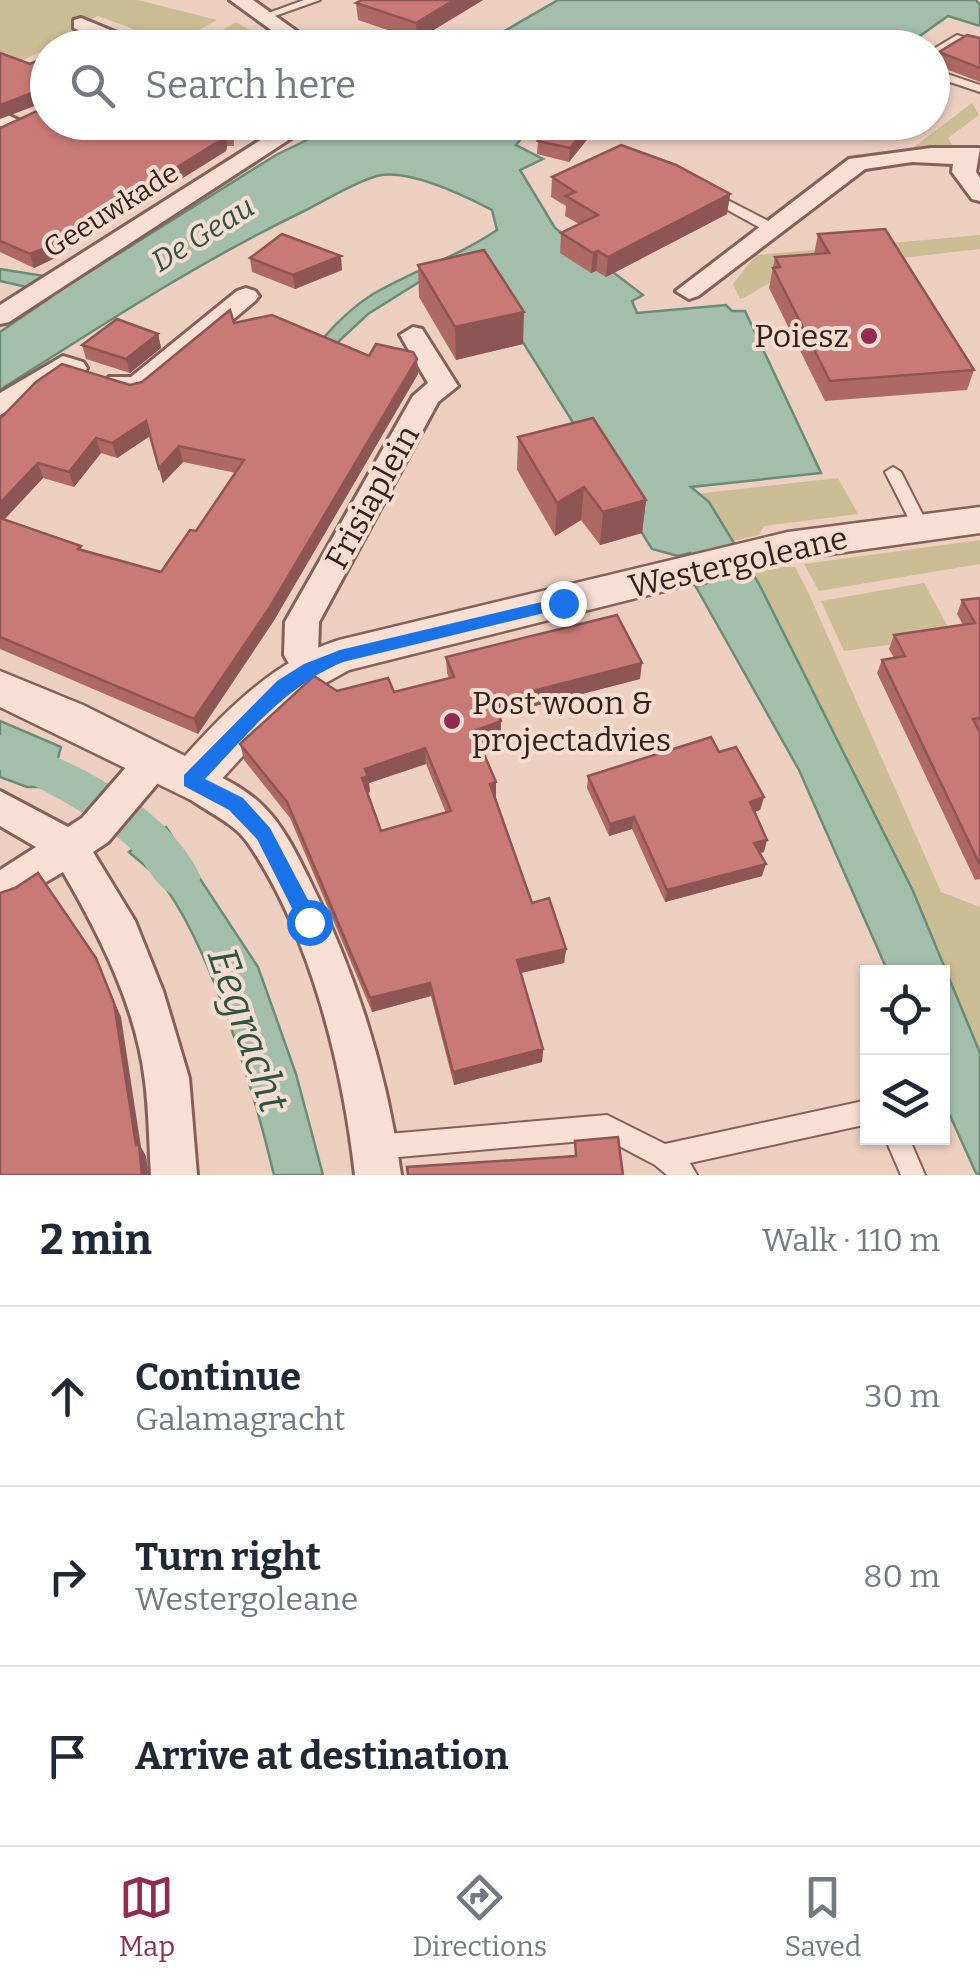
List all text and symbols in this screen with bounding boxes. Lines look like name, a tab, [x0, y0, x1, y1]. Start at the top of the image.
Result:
search box	[30, 30, 950, 140]
icon: search	[65, 58, 120, 113]
text: Search here	[145, 62, 356, 108]
street label: Geeuwkade	[38, 156, 184, 264]
water label: De Geau	[145, 188, 261, 280]
place label: Poiesz	[754, 317, 849, 355]
marker: Poiesz	[858, 325, 880, 347]
street label: Frisiaplein	[317, 419, 427, 575]
street label: Westergoleane	[625, 518, 851, 606]
route end	[541, 581, 587, 627]
place label: Post woon & projectadvies	[472, 684, 671, 759]
marker: Post woon & projectadvies	[441, 710, 463, 732]
route start	[287, 900, 333, 946]
water label: Eegracht	[197, 942, 300, 1119]
map controls	[860, 965, 950, 1145]
button: locate	[860, 965, 950, 1055]
button: layers	[860, 1055, 950, 1145]
text: 2 min	[40, 1215, 152, 1265]
text: Walk · 110 m	[762, 1221, 940, 1259]
text: Continue	[135, 1354, 301, 1400]
icon: ahead	[40, 1369, 95, 1424]
text: 30 m	[864, 1377, 940, 1415]
text: Galamagracht	[135, 1400, 345, 1438]
text: Turn right	[135, 1534, 321, 1580]
icon: right	[40, 1549, 95, 1604]
text: 80 m	[863, 1557, 940, 1595]
text: Westergoleane	[135, 1580, 358, 1618]
icon: arrive	[40, 1729, 95, 1784]
text: Arrive at destination	[135, 1733, 508, 1779]
tab: Map	[119, 1870, 175, 1963]
tab: Directions	[412, 1870, 547, 1963]
tab: Saved	[784, 1870, 861, 1963]

